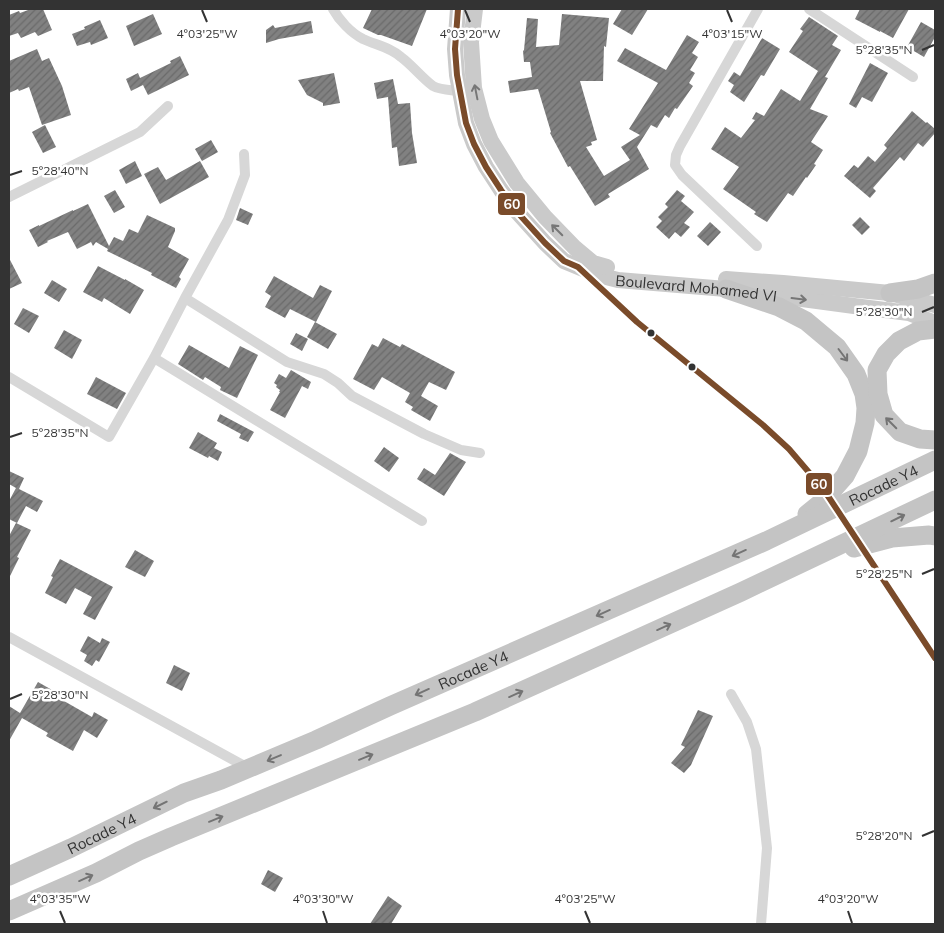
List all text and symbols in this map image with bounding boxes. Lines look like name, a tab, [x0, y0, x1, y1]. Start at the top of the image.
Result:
text: 4°03'25"W	[176, 26, 238, 41]
text: 4°03'20"W	[439, 26, 501, 41]
text: 4°03'15"W	[701, 26, 763, 41]
text: 5°28'35"N	[856, 42, 912, 57]
one-way arrow	[470, 85, 480, 101]
text: 5°28'40"N	[32, 163, 88, 178]
line badge: 60	[497, 192, 526, 216]
text: 60	[504, 195, 520, 213]
one-way arrow	[551, 223, 563, 236]
street label: Boulevard Mohamed VI	[615, 270, 778, 305]
one-way arrow	[791, 294, 807, 304]
text: 5°28'30"N	[856, 304, 912, 319]
unlabelled marker	[646, 328, 656, 338]
one-way arrow	[838, 348, 848, 362]
unlabelled marker	[687, 362, 697, 372]
one-way arrow	[885, 417, 898, 429]
text: 5°28'35"N	[32, 425, 88, 440]
street label: Rocade Y4	[846, 460, 921, 509]
line badge: 60	[805, 472, 833, 496]
text: 60	[811, 475, 827, 493]
one-way arrow	[890, 513, 905, 522]
one-way arrow	[732, 549, 747, 559]
text: 5°28'25"N	[856, 566, 912, 581]
one-way arrow	[596, 608, 611, 618]
one-way arrow	[656, 621, 671, 631]
street label: Rocade Y4	[435, 646, 511, 693]
text: 5°28'30"N	[32, 687, 88, 702]
one-way arrow	[415, 687, 430, 697]
one-way arrow	[508, 689, 523, 698]
one-way arrow	[358, 752, 373, 761]
one-way arrow	[267, 754, 282, 764]
one-way arrow	[153, 801, 168, 810]
street label: Rocade Y4	[64, 808, 139, 858]
one-way arrow	[208, 813, 223, 823]
text: 5°28'20"N	[856, 828, 912, 843]
one-way arrow	[78, 872, 93, 882]
text: 4°03'35"W	[29, 891, 91, 906]
text: 4°03'30"W	[292, 891, 354, 906]
text: 4°03'25"W	[554, 891, 616, 906]
text: 4°03'20"W	[817, 891, 879, 906]

